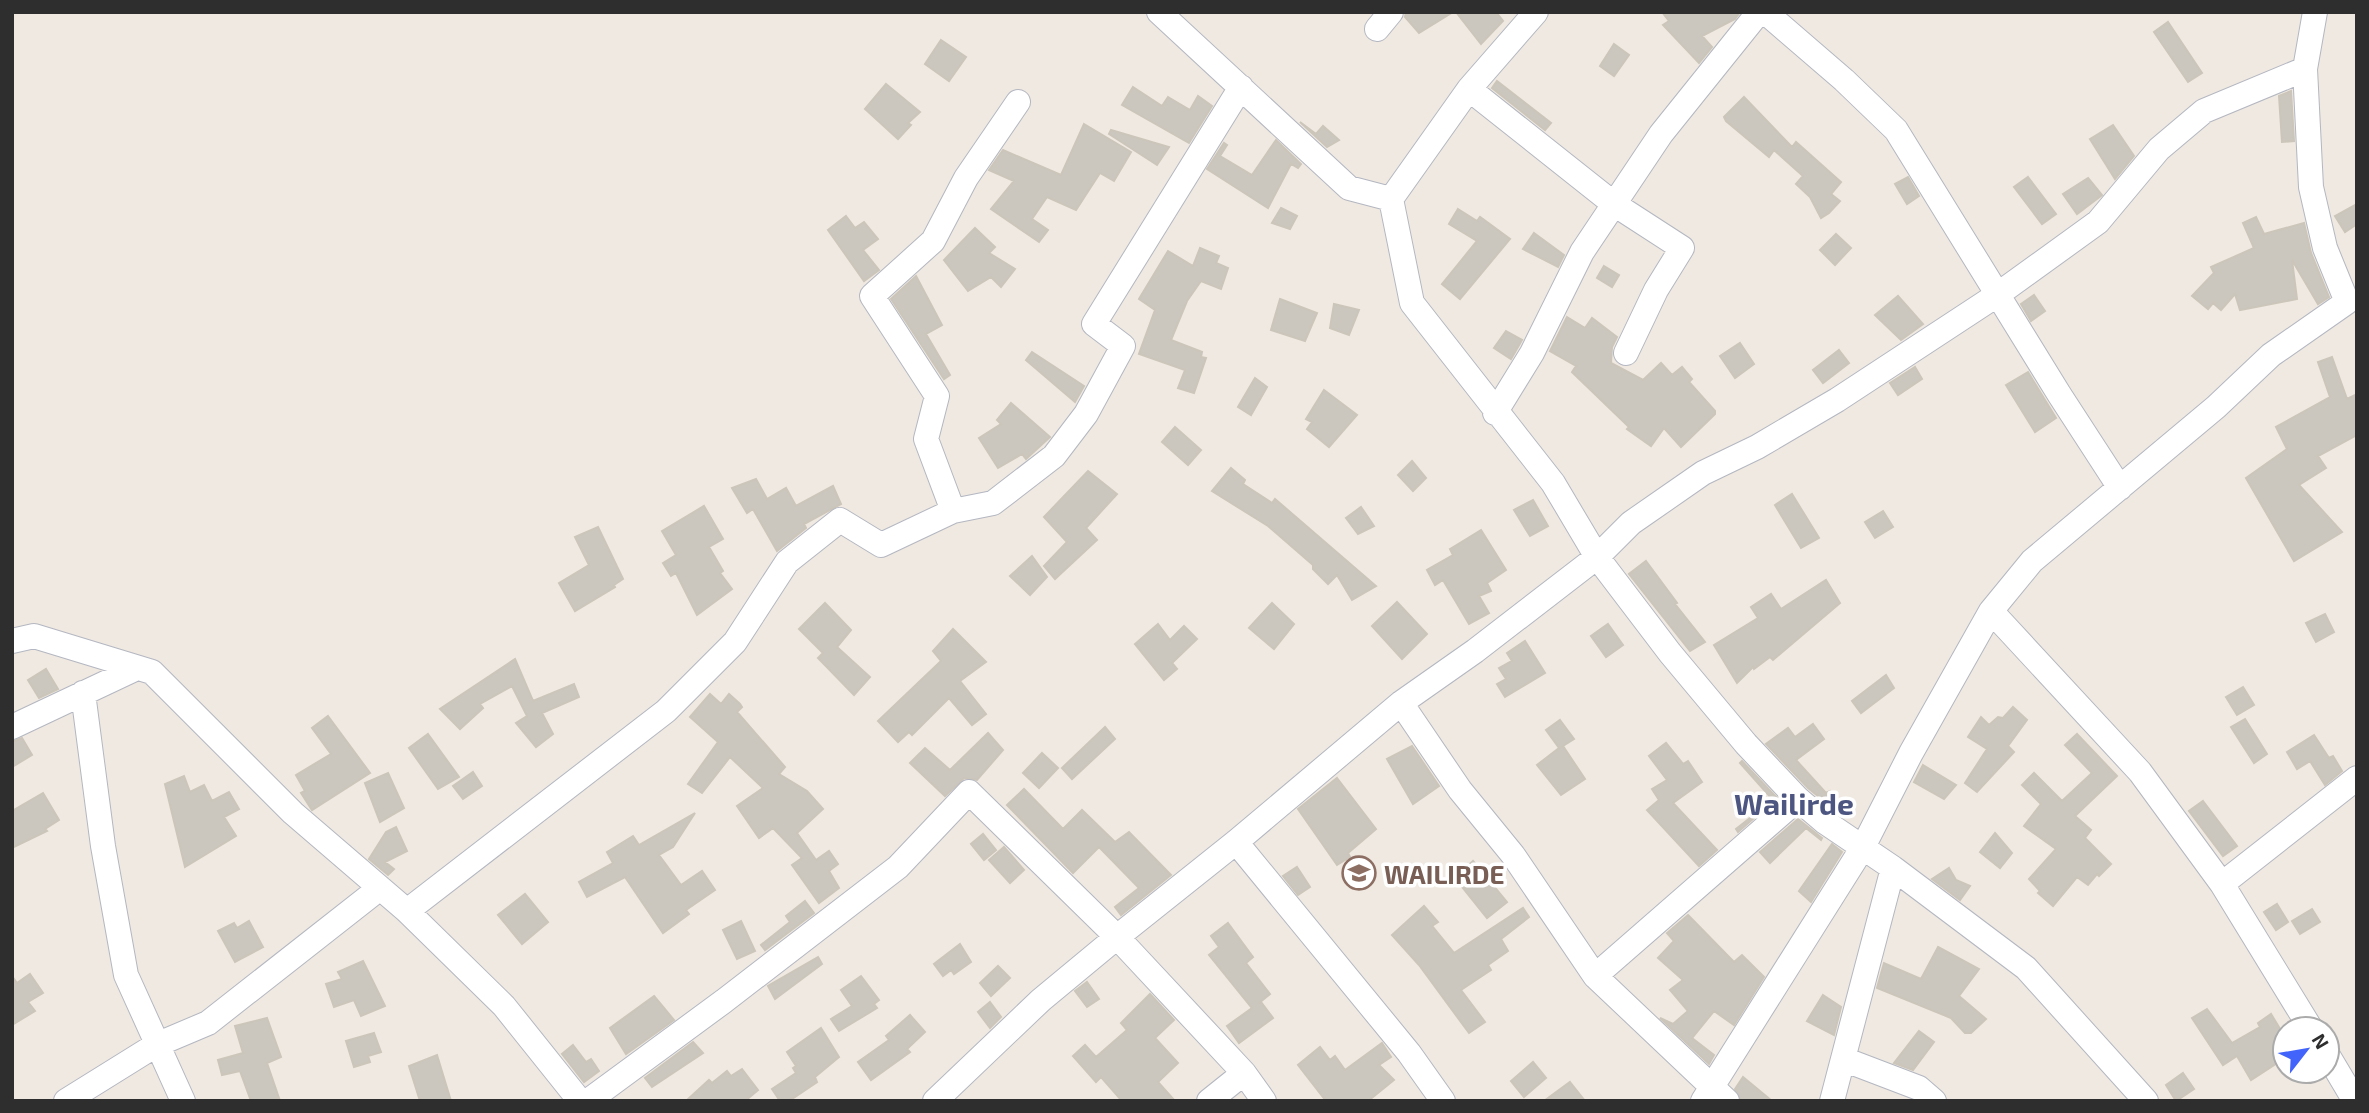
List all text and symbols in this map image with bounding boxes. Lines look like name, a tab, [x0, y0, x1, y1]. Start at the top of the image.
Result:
district label: Wailirde	[1734, 785, 1854, 821]
school or university icon: WAILIRDE	[1340, 854, 1378, 892]
place label: WAILIRDE	[1384, 858, 1505, 889]
north arrow	[2271, 1015, 2341, 1085]
text: N	[2308, 1029, 2334, 1053]

